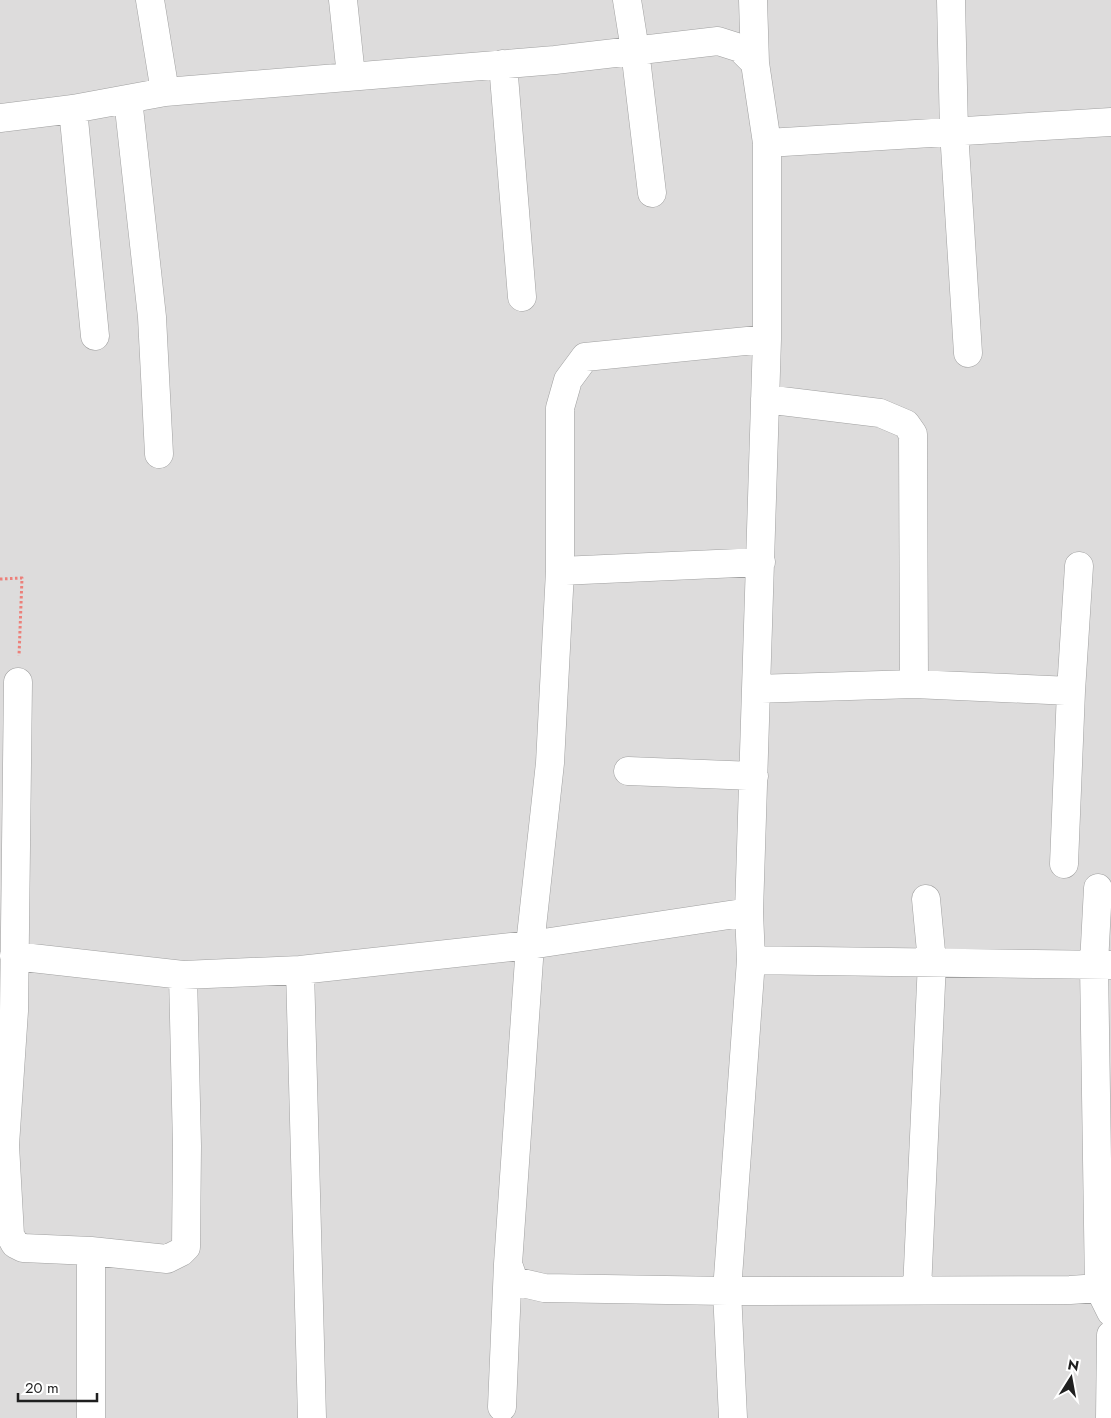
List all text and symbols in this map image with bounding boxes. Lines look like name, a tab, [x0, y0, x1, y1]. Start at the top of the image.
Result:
north arrow	[1046, 1353, 1096, 1403]
text: N	[1066, 1354, 1081, 1376]
scale bar	[18, 1370, 96, 1402]
text: 20 m	[25, 1377, 59, 1399]

